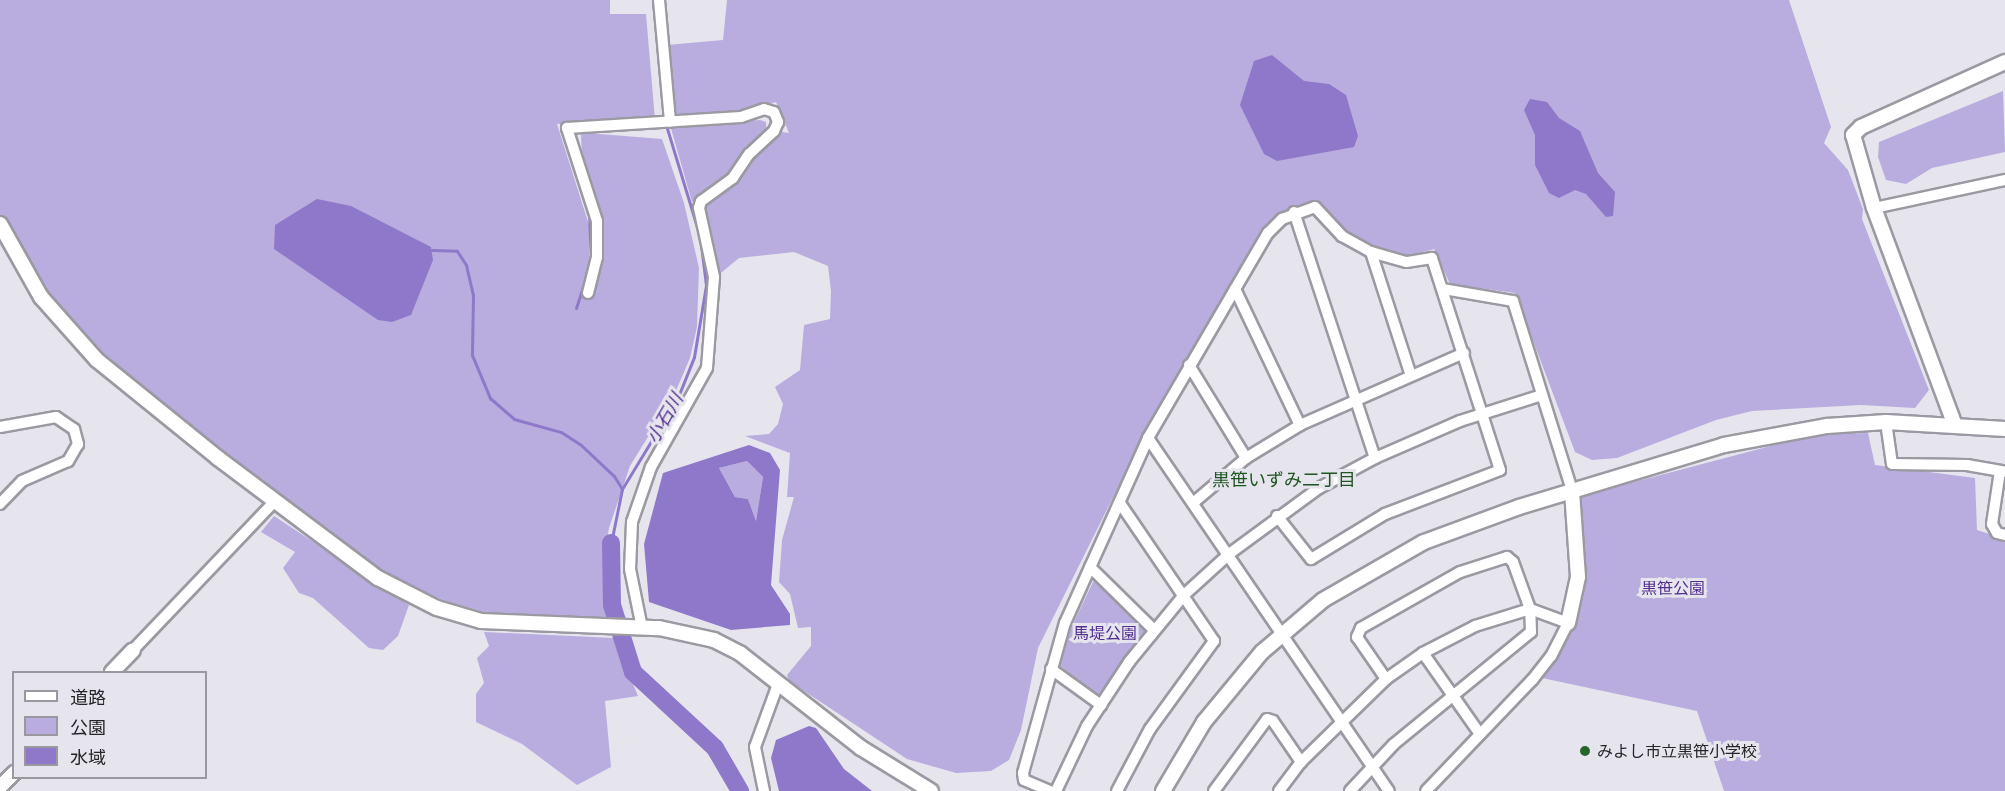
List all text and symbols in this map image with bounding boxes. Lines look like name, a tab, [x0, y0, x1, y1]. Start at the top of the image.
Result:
water label: 小石川	[641, 389, 687, 447]
district label: 黒笹いずみ二丁目	[1212, 468, 1356, 490]
park label: 黒笹公園	[1641, 578, 1705, 598]
park label: 馬堤公園	[1073, 623, 1137, 643]
legend	[12, 671, 207, 779]
text: 道路	[70, 686, 106, 708]
text: 公園	[70, 716, 106, 738]
place label: みよし市立黒笹小学校	[1597, 741, 1757, 761]
marker: みよし市立黒笹小学校	[1578, 744, 1592, 758]
text: 水域	[70, 746, 106, 768]

